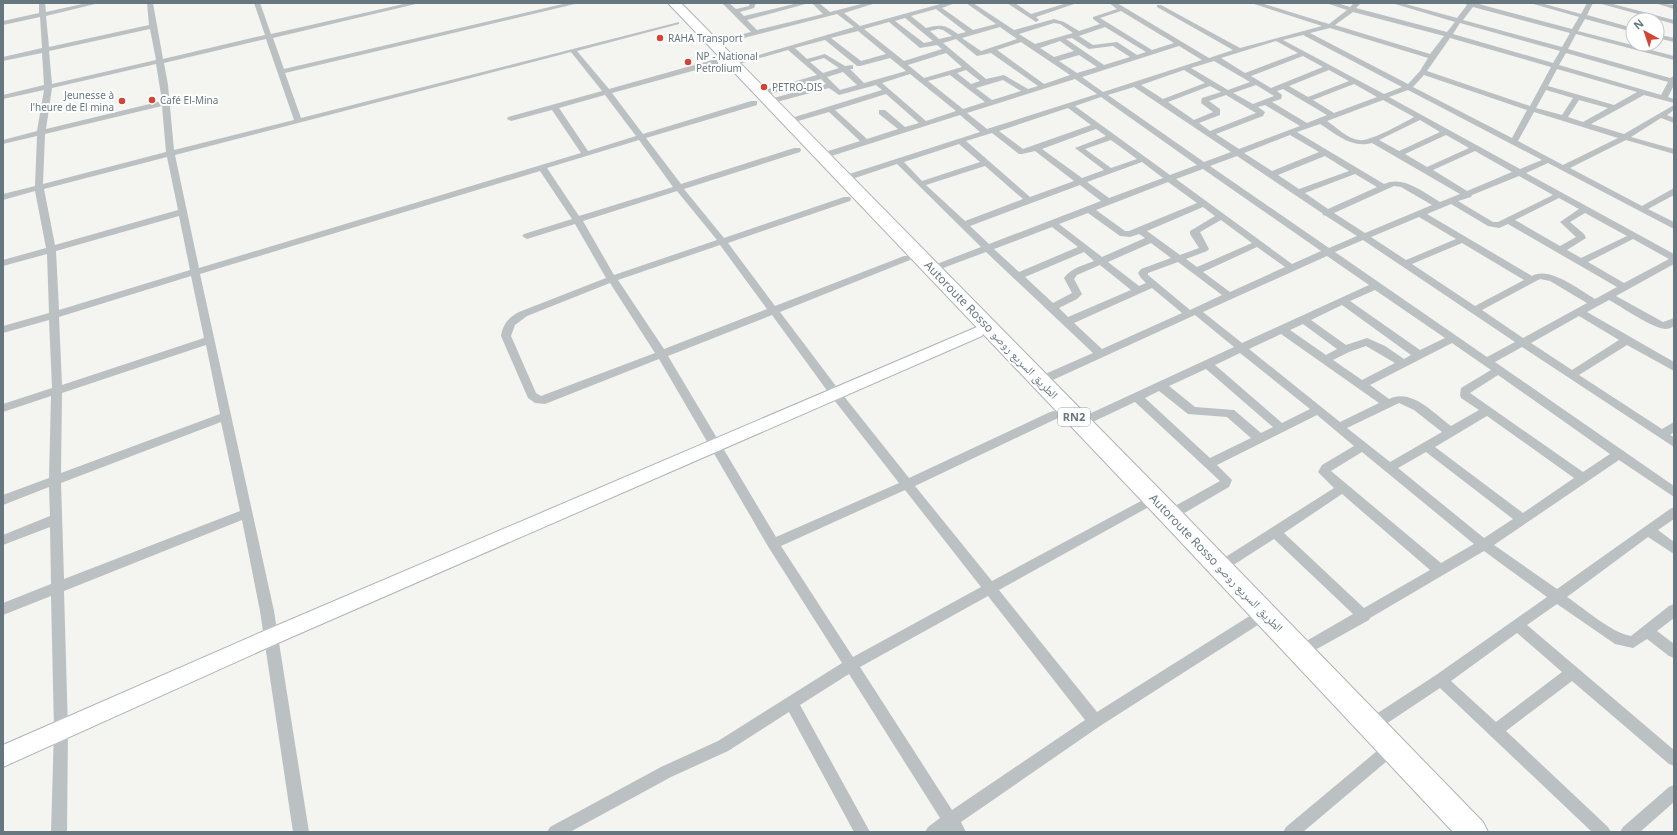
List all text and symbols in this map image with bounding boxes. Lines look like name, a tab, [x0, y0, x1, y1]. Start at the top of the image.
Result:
north arrow	[1625, 12, 1665, 52]
text: N	[1630, 15, 1647, 33]
place label: RAHA Transport	[668, 31, 743, 45]
marker: RAHA Transport	[655, 33, 665, 43]
place label: NP - National Petrolium	[696, 49, 758, 75]
marker: NP - National Petrolium	[683, 57, 693, 67]
place label: PETRO-DIS	[772, 80, 823, 94]
marker: PETRO-DIS	[759, 82, 769, 92]
place label: Jeunesse à l'heure de El mina	[30, 88, 114, 114]
place label: Café El-Mina	[160, 93, 218, 107]
marker: Café El-Mina	[147, 95, 157, 105]
marker: Jeunesse à l'heure de El mina	[117, 96, 127, 106]
street label: Autoroute Rosso الطريق السريع روصو	[921, 257, 1062, 403]
road number: RN2	[1058, 408, 1090, 426]
street label: Autoroute Rosso الطريق السريع روصو	[1146, 490, 1287, 636]

